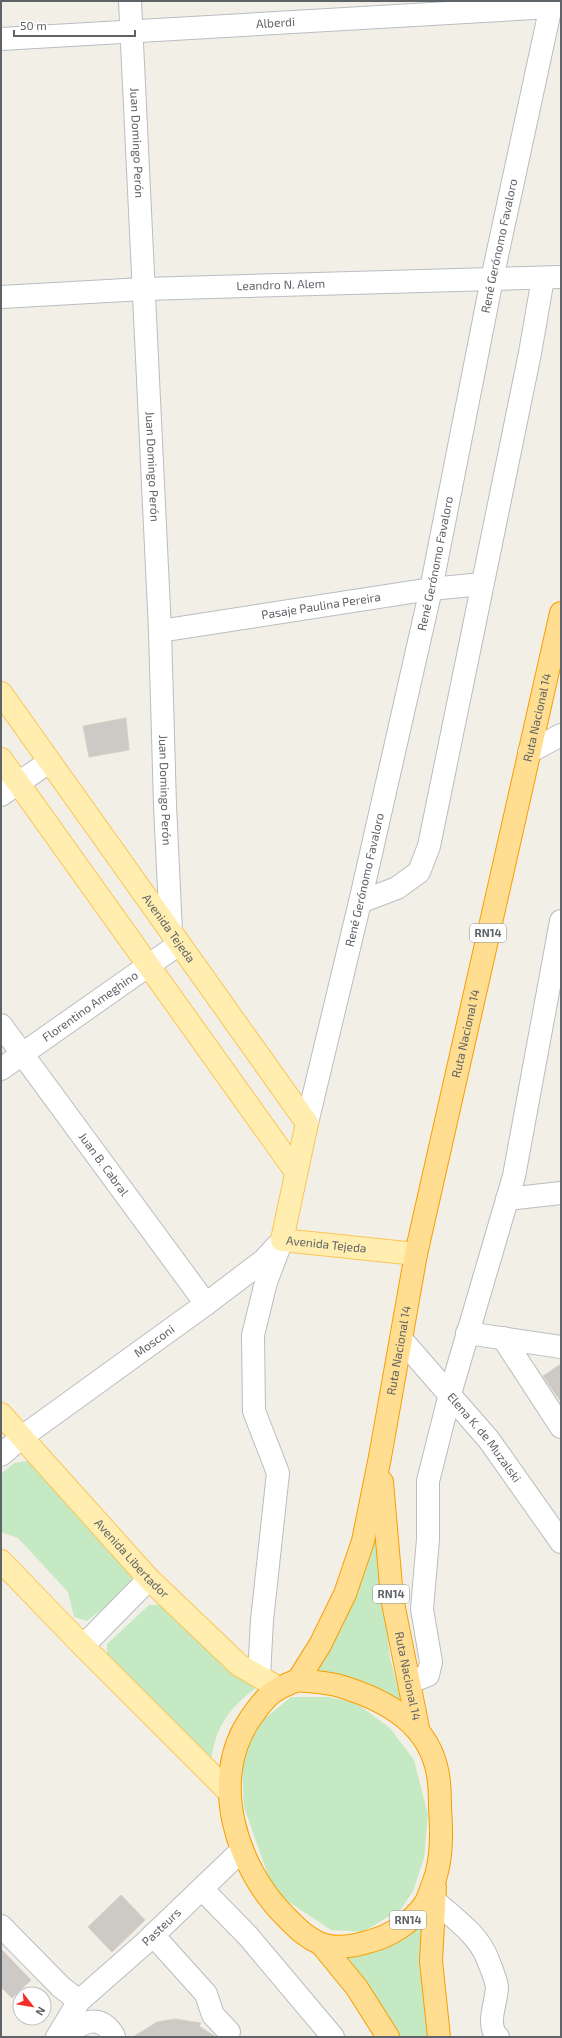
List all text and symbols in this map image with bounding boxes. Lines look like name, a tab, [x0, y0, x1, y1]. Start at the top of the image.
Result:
scale bar	[14, 12, 135, 38]
street label: Alberdi	[256, 14, 295, 30]
text: 50 m	[20, 18, 47, 32]
street label: Juan Domingo Perón	[128, 87, 147, 198]
street label: René Gerónomo Favaloro	[477, 177, 519, 314]
street label: Leandro N. Alem	[236, 276, 325, 292]
street label: Juan Domingo Perón	[144, 411, 163, 522]
street label: René Gerónomo Favaloro	[414, 495, 455, 632]
street label: Pasaje Paulina Pereira	[260, 589, 382, 621]
street label: Ruta Nacional 14	[520, 672, 553, 763]
street label: Juan Domingo Perón	[157, 735, 175, 846]
street label: René Gerónomo Favaloro	[342, 811, 386, 948]
street label: Avenida Tejeda	[140, 891, 199, 965]
road number: RN14	[470, 924, 506, 942]
street label: Florentino Ameghino	[39, 967, 140, 1044]
street label: Ruta Nacional 14	[448, 988, 482, 1079]
street label: Juan B. Cabral	[76, 1129, 132, 1199]
street label: Avenida Tejeda	[286, 1232, 367, 1255]
street label: Ruta Nacional 14	[383, 1304, 413, 1396]
street label: Mosconi	[131, 1321, 177, 1360]
street label: Elena K. de Muzalski	[445, 1389, 525, 1485]
street label: Avenida Libertador	[92, 1515, 173, 1601]
road number: RN14	[373, 1585, 409, 1603]
street label: Ruta Nacional 14	[393, 1630, 424, 1722]
street label: Pasteurs	[139, 1905, 183, 1948]
road number: RN14	[390, 1911, 426, 1929]
north arrow	[12, 1986, 52, 2026]
text: N	[33, 2005, 49, 2018]

